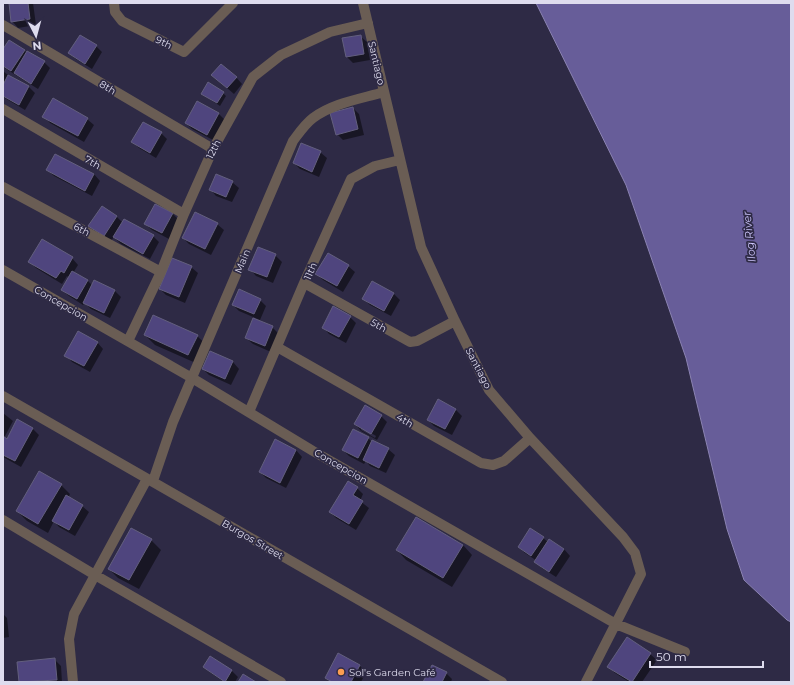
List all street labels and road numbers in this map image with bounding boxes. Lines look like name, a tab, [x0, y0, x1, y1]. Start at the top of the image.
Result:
street label: 9th	[153, 33, 174, 52]
street label: Santiago	[365, 40, 388, 86]
street label: 8th	[97, 77, 118, 97]
street label: 12th	[203, 137, 224, 161]
street label: 7th	[82, 153, 103, 172]
street label: 6th	[71, 220, 92, 239]
street label: Main	[232, 247, 253, 275]
street label: 11th	[301, 260, 320, 282]
street label: Concepcion	[32, 283, 90, 324]
street label: 5th	[368, 316, 389, 335]
street label: Santiago	[463, 345, 494, 391]
street label: 4th	[394, 410, 416, 430]
street label: Concepcion	[312, 446, 370, 487]
street label: Burgos Street	[220, 517, 286, 562]

